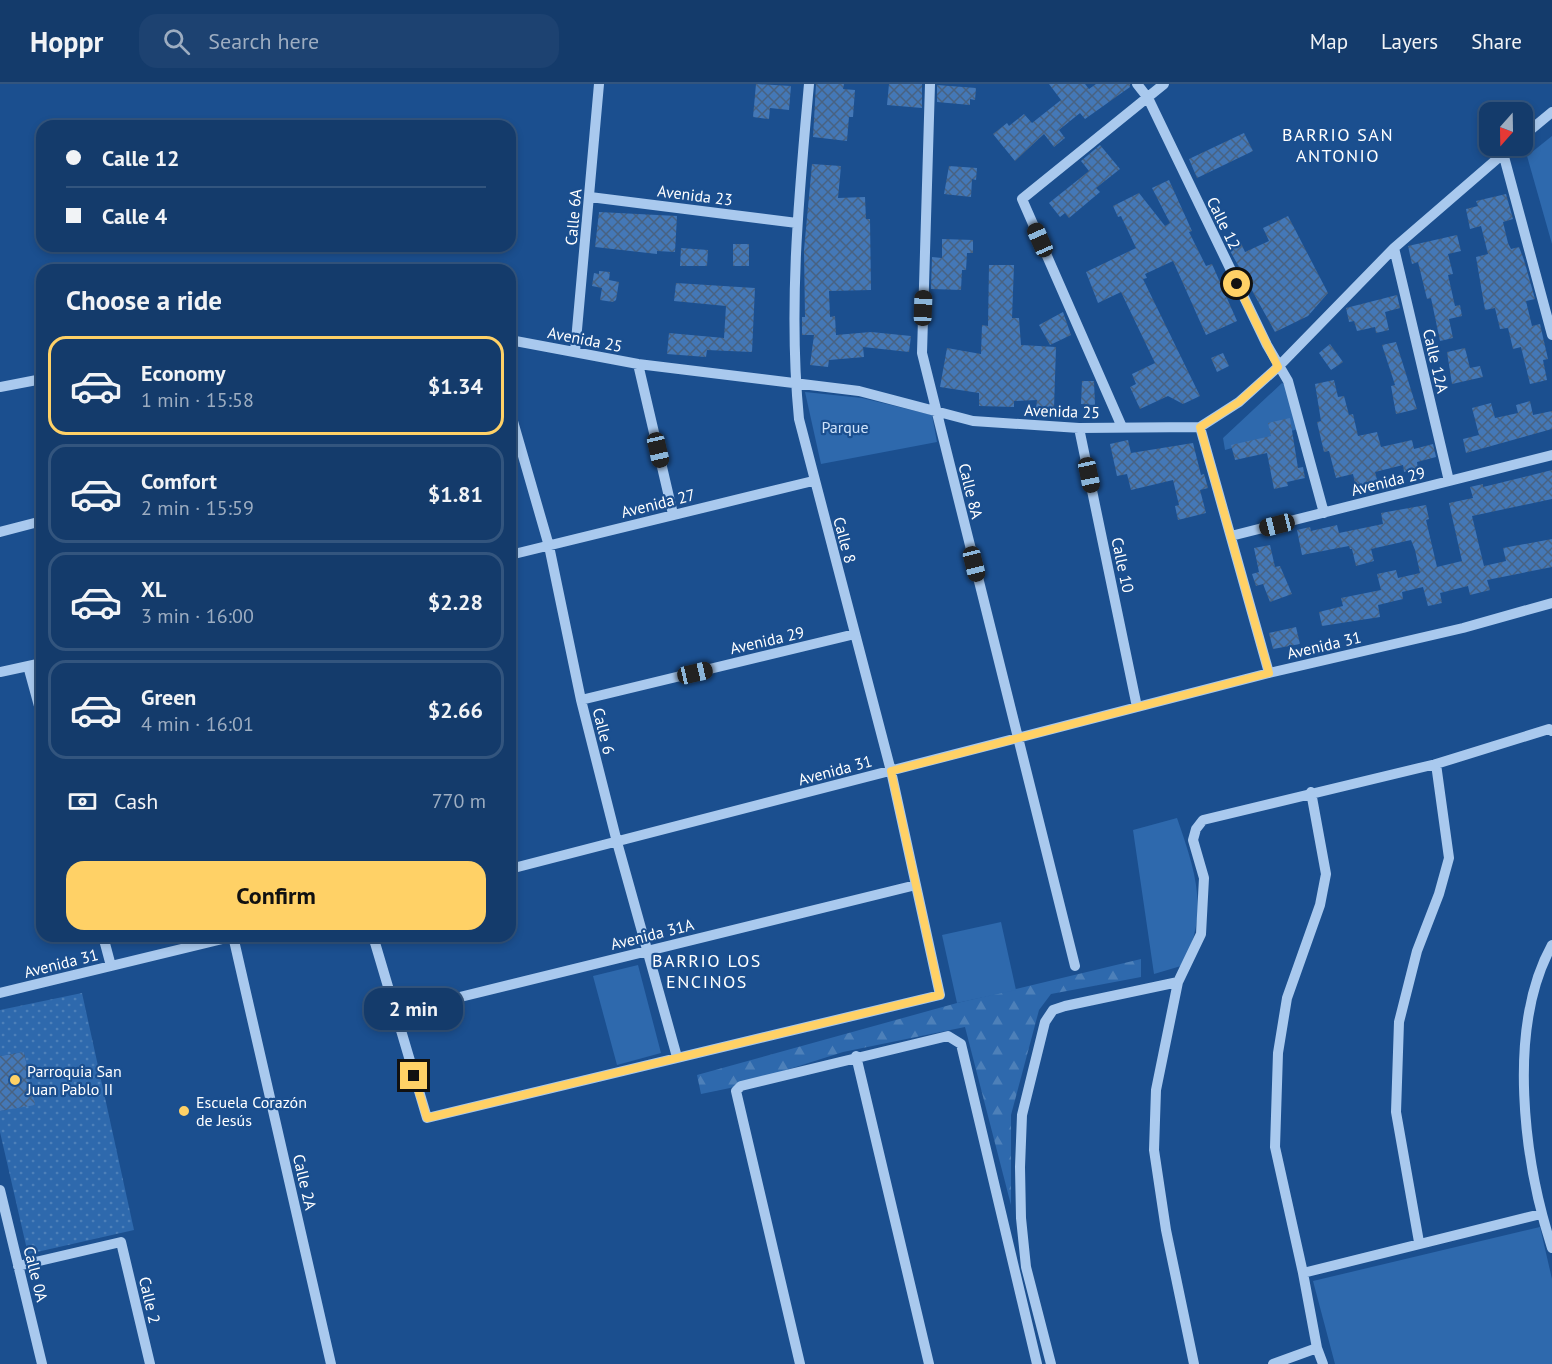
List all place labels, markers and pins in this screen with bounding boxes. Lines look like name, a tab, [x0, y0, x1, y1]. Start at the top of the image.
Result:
place label: Parroquia San Juan Pablo II	[26, 1061, 122, 1099]
marker: Parroquia San Juan Pablo II	[8, 1073, 22, 1087]
place label: Escuela Corazón de Jesús	[196, 1092, 307, 1130]
marker: Escuela Corazón de Jesús	[177, 1104, 191, 1118]

